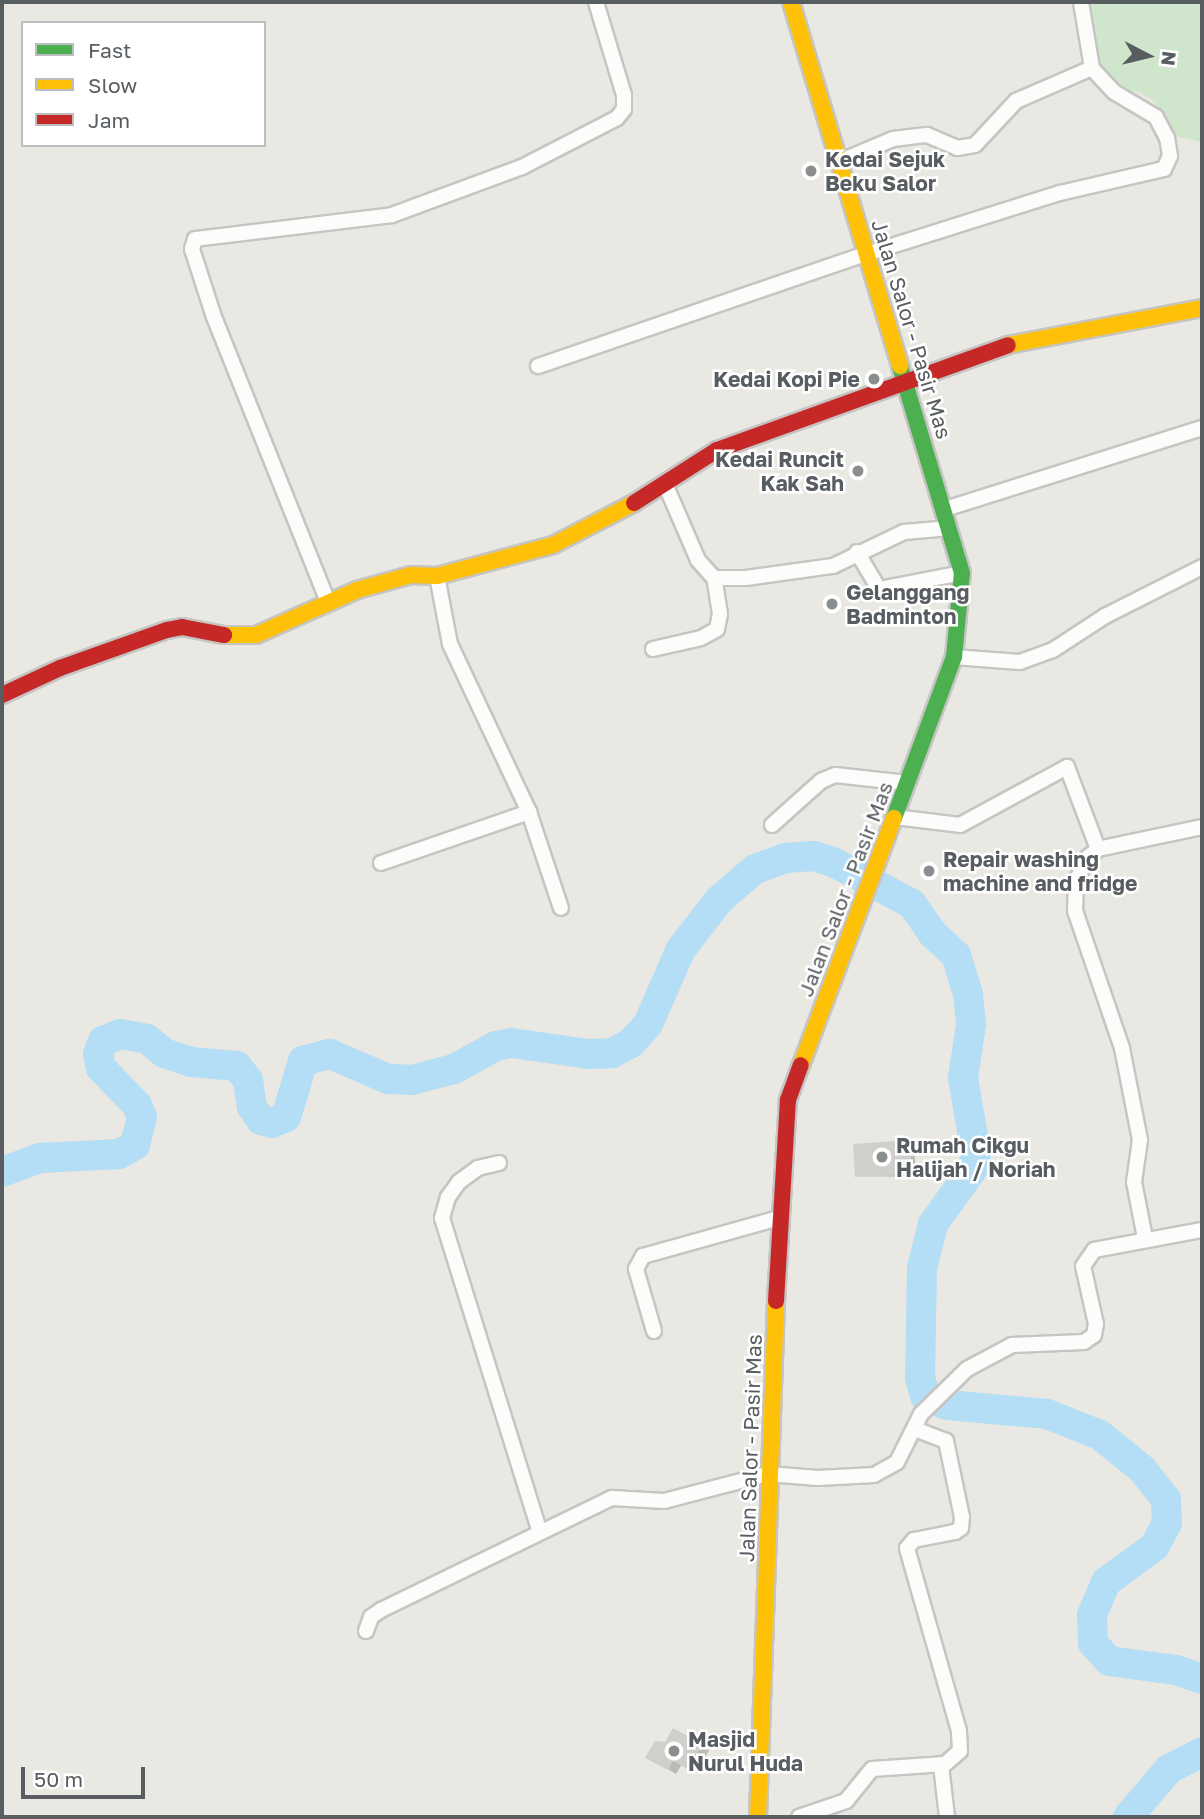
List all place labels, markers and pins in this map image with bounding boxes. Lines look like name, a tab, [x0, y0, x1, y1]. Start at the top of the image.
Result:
place label: Kedai Sejuk Beku Salor	[825, 146, 945, 196]
marker: Kedai Sejuk Beku Salor	[803, 163, 819, 179]
place label: Kedai Kopi Pie	[713, 366, 860, 392]
marker: Kedai Kopi Pie	[866, 371, 882, 387]
place label: Kedai Runcit Kak Sah	[715, 446, 844, 496]
marker: Kedai Runcit Kak Sah	[850, 463, 866, 479]
place label: Gelanggang Badminton	[846, 579, 969, 629]
marker: Gelanggang Badminton	[824, 596, 840, 612]
place label: Repair washing machine and fridge	[943, 846, 1137, 896]
marker: Repair washing machine and fridge	[921, 863, 937, 879]
place label: Rumah Cikgu Halijah / Noriah	[896, 1132, 1056, 1182]
marker: Rumah Cikgu Halijah / Noriah	[874, 1149, 890, 1165]
place label: Masjid Nurul Huda	[688, 1726, 803, 1776]
marker: Masjid Nurul Huda	[666, 1743, 682, 1759]

